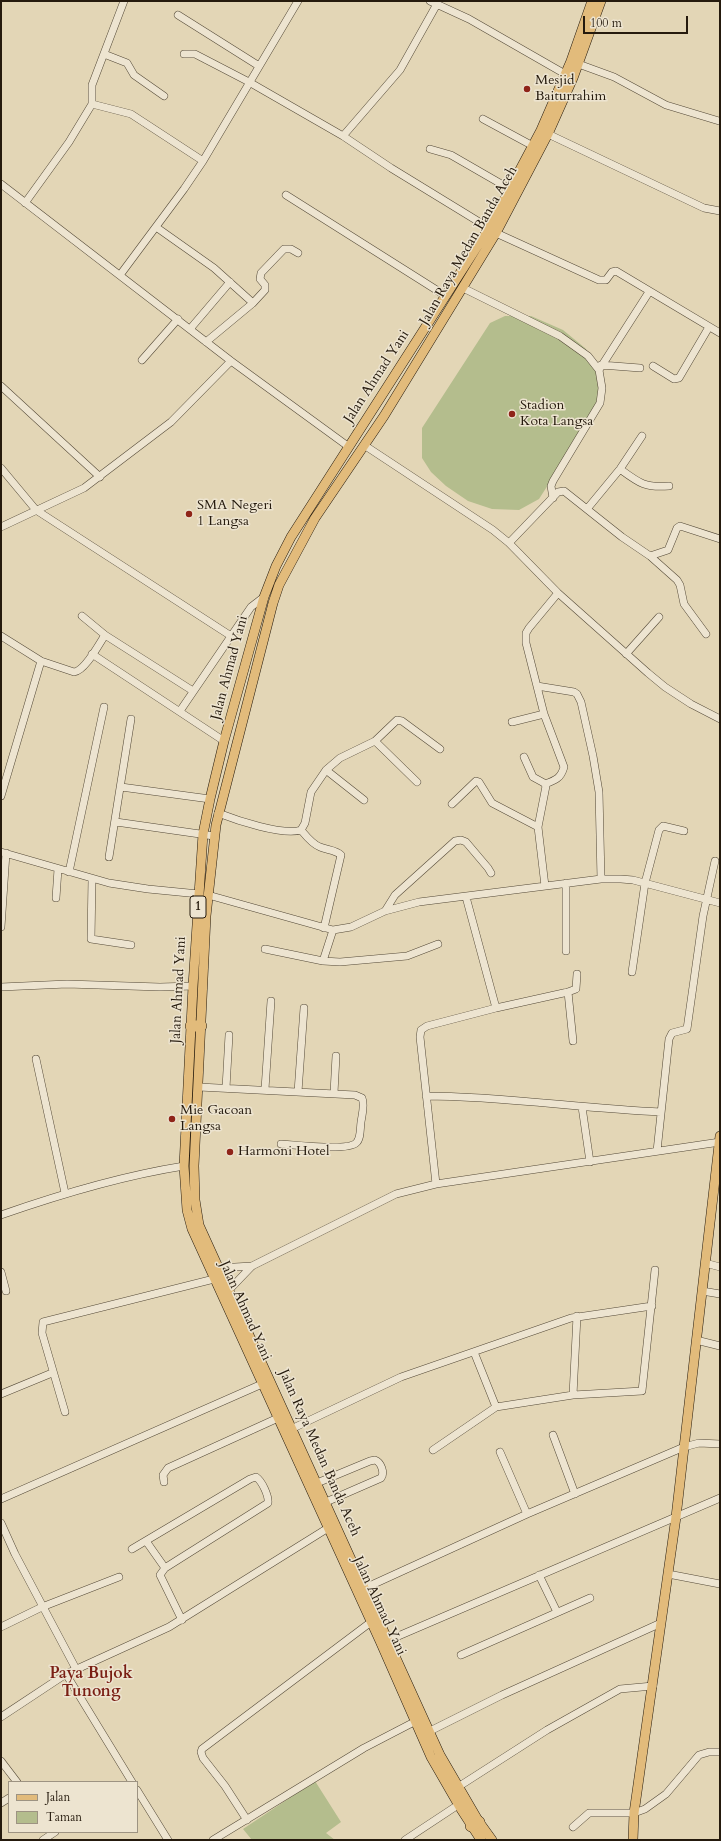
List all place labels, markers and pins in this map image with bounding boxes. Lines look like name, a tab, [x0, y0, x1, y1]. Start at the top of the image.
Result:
place label: Mesjid Baiturrahim	[535, 73, 606, 106]
marker: Mesjid Baiturrahim	[522, 84, 532, 94]
place label: Stadion Kota Langsa	[520, 398, 593, 430]
marker: Stadion Kota Langsa	[507, 409, 517, 419]
place label: SMA Negeri 1 Langsa	[197, 498, 272, 530]
marker: SMA Negeri 1 Langsa	[184, 509, 194, 519]
place label: Mie Gacoan Langsa	[180, 1103, 252, 1136]
marker: Mie Gacoan Langsa	[167, 1114, 177, 1124]
place label: Harmoni Hotel	[238, 1144, 330, 1160]
marker: Harmoni Hotel	[225, 1147, 235, 1157]

